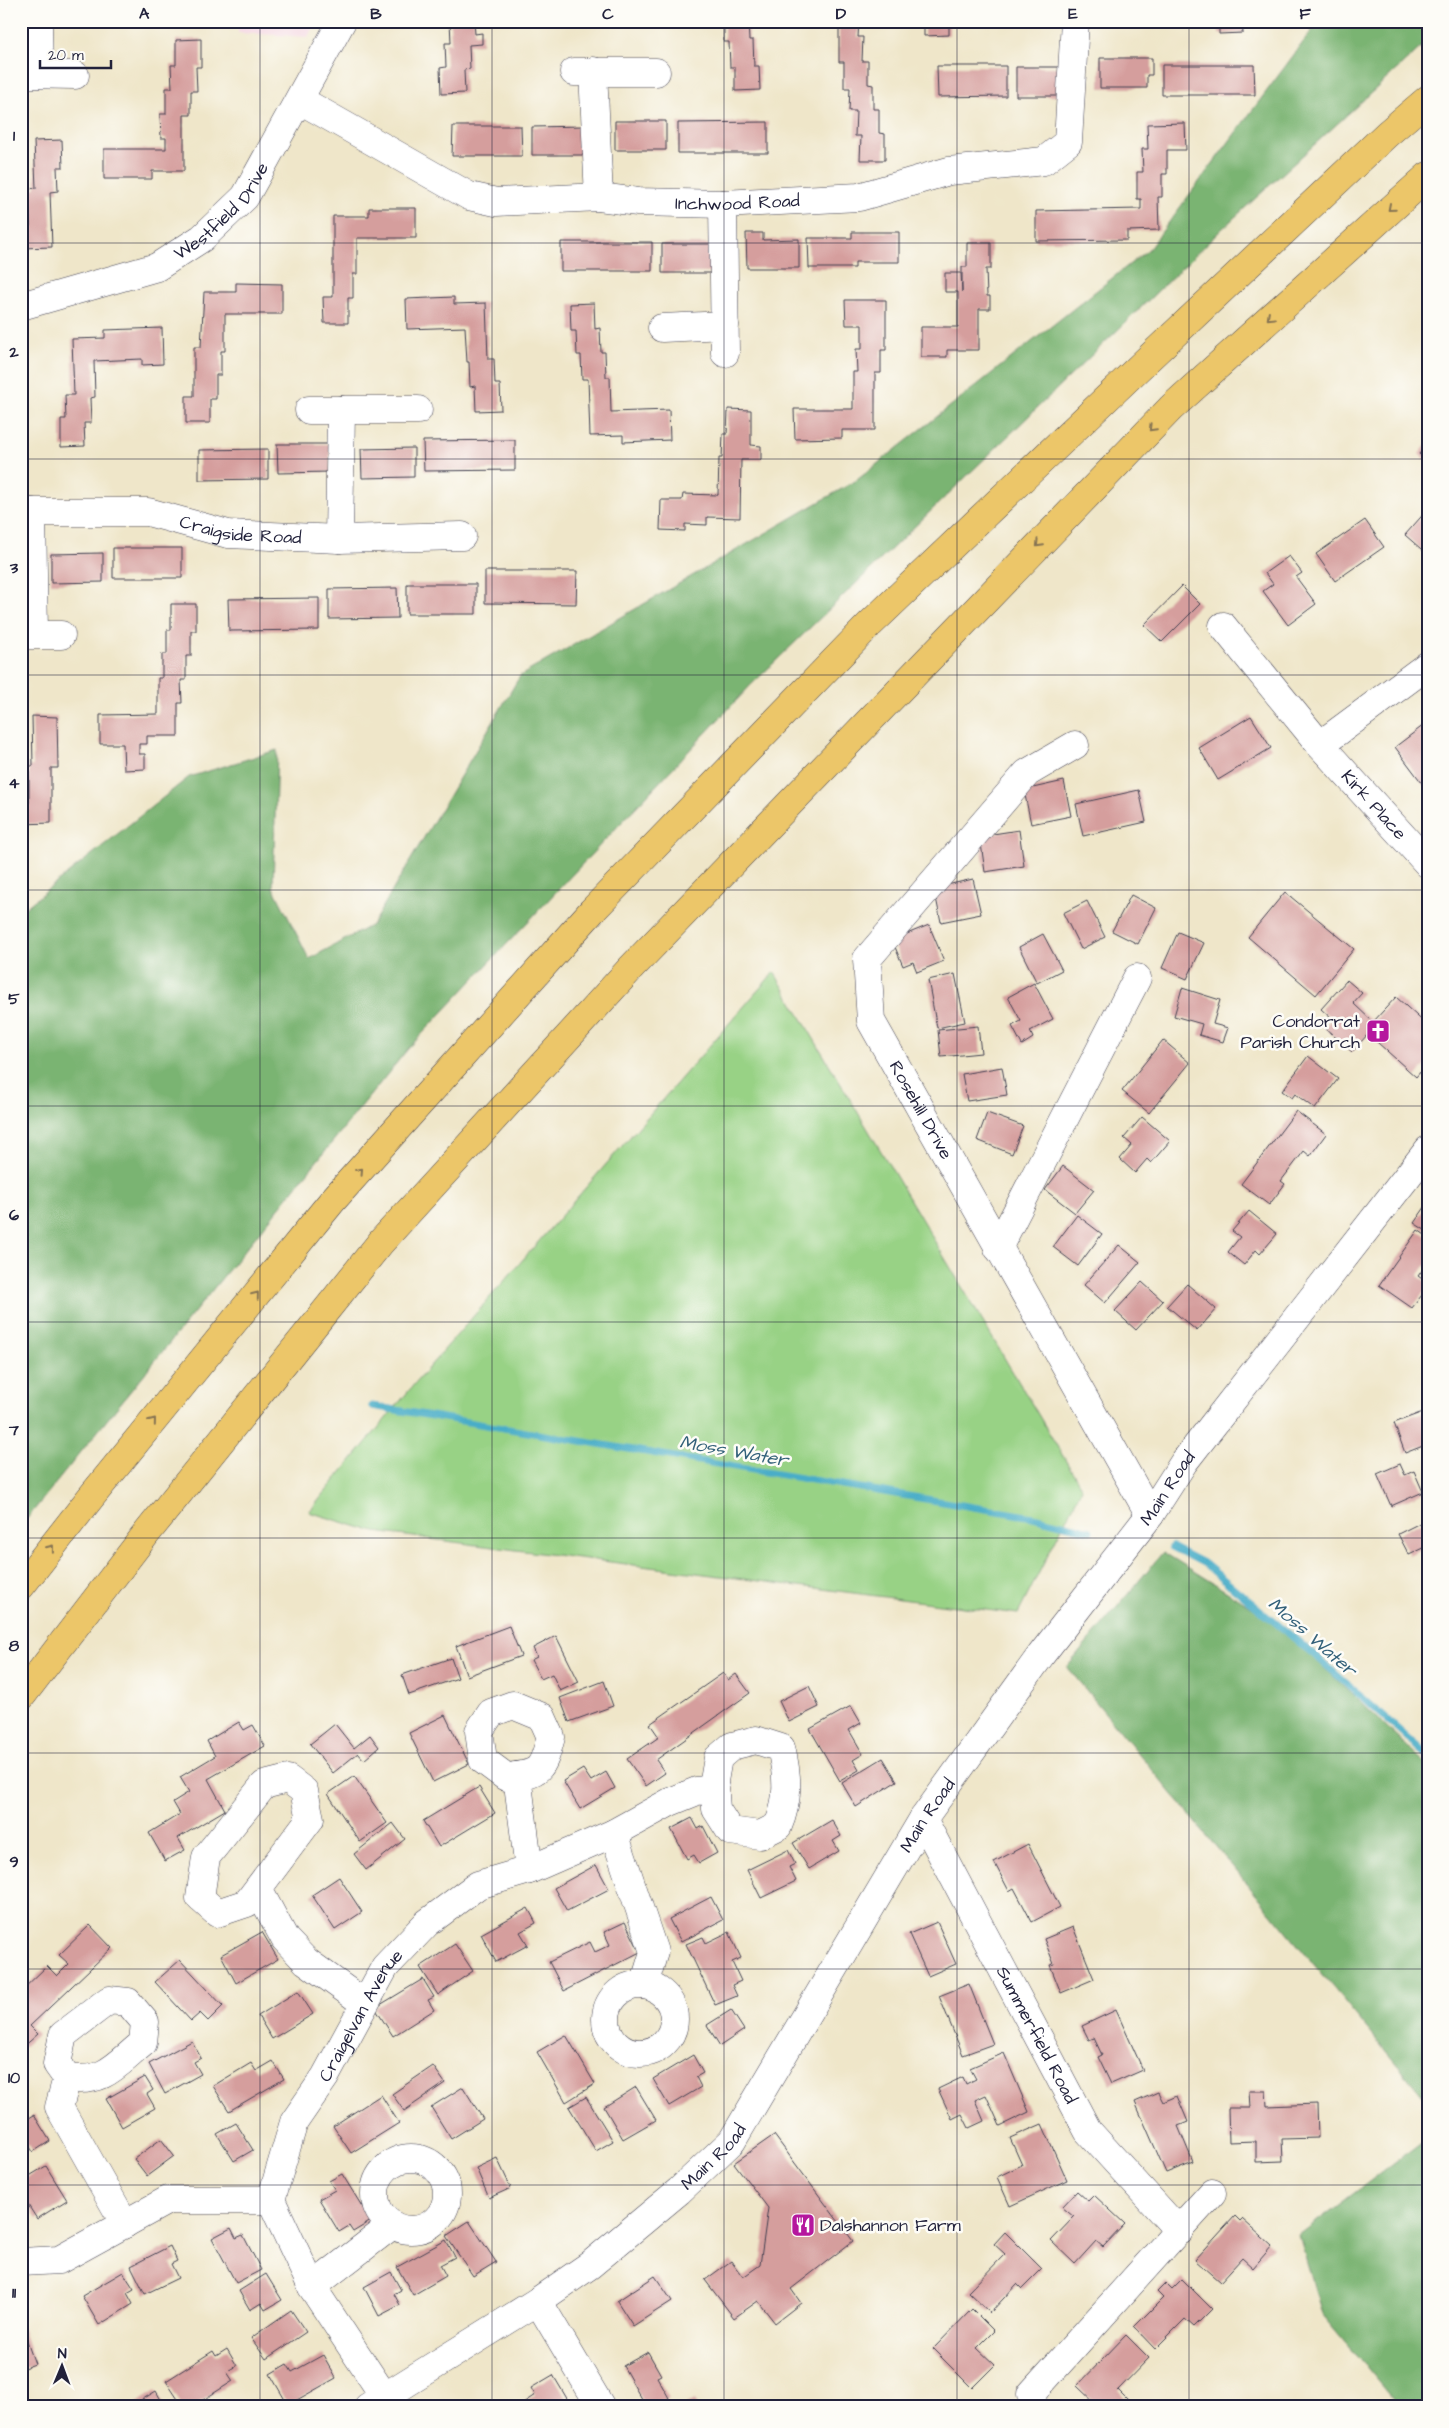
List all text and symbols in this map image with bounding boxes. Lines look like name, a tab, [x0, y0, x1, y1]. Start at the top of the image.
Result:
text: A	[139, 3, 150, 25]
text: B	[370, 3, 382, 25]
text: C	[602, 3, 614, 25]
text: D	[836, 3, 847, 25]
text: E	[1068, 3, 1078, 25]
text: F	[1299, 3, 1311, 25]
scale bar	[40, 38, 111, 70]
text: 20 m	[48, 45, 84, 66]
text: 1	[13, 125, 16, 147]
street label: Westfield Drive	[169, 158, 275, 266]
street label: Inchwood Road	[675, 188, 800, 217]
one-way arrow	[1388, 202, 1397, 211]
one-way arrow	[1267, 311, 1276, 320]
text: 2	[8, 341, 19, 363]
one-way arrow	[1149, 422, 1158, 431]
street label: Craigside Road	[177, 509, 302, 550]
one-way arrow	[1036, 539, 1045, 548]
text: 3	[9, 557, 19, 579]
street label: Kirk Place	[1335, 765, 1412, 846]
text: 4	[9, 772, 20, 794]
text: 5	[8, 988, 20, 1010]
place label: Condorrat Parish Church	[1241, 1009, 1361, 1055]
church icon: Condorrat Parish Church	[1365, 1018, 1391, 1044]
street label: Rosehill Drive	[883, 1056, 959, 1164]
one-way arrow	[354, 1167, 363, 1176]
text: 6	[9, 1204, 19, 1226]
one-way arrow	[250, 1292, 259, 1301]
one-way arrow	[147, 1418, 155, 1427]
text: 7	[8, 1419, 19, 1441]
water label: Moss Water	[678, 1429, 792, 1475]
street label: Main Road	[1134, 1446, 1201, 1531]
one-way arrow	[46, 1545, 54, 1554]
water label: Moss Water	[1262, 1591, 1364, 1685]
text: 8	[9, 1635, 20, 1657]
street label: Main Road	[894, 1773, 961, 1857]
text: 9	[9, 1851, 19, 1873]
street label: Craigelvan Avenue	[313, 1943, 409, 2086]
street label: Summerfield Road	[990, 1962, 1083, 2108]
text: 10	[8, 2067, 20, 2089]
street label: Main Road	[675, 2119, 752, 2196]
restaurant icon: Dalshannon Farm	[790, 2212, 816, 2238]
place label: Dalshannon Farm	[820, 2213, 961, 2238]
text: 11	[12, 2282, 17, 2304]
north arrow	[38, 2340, 88, 2390]
text: N	[58, 2344, 67, 2364]

